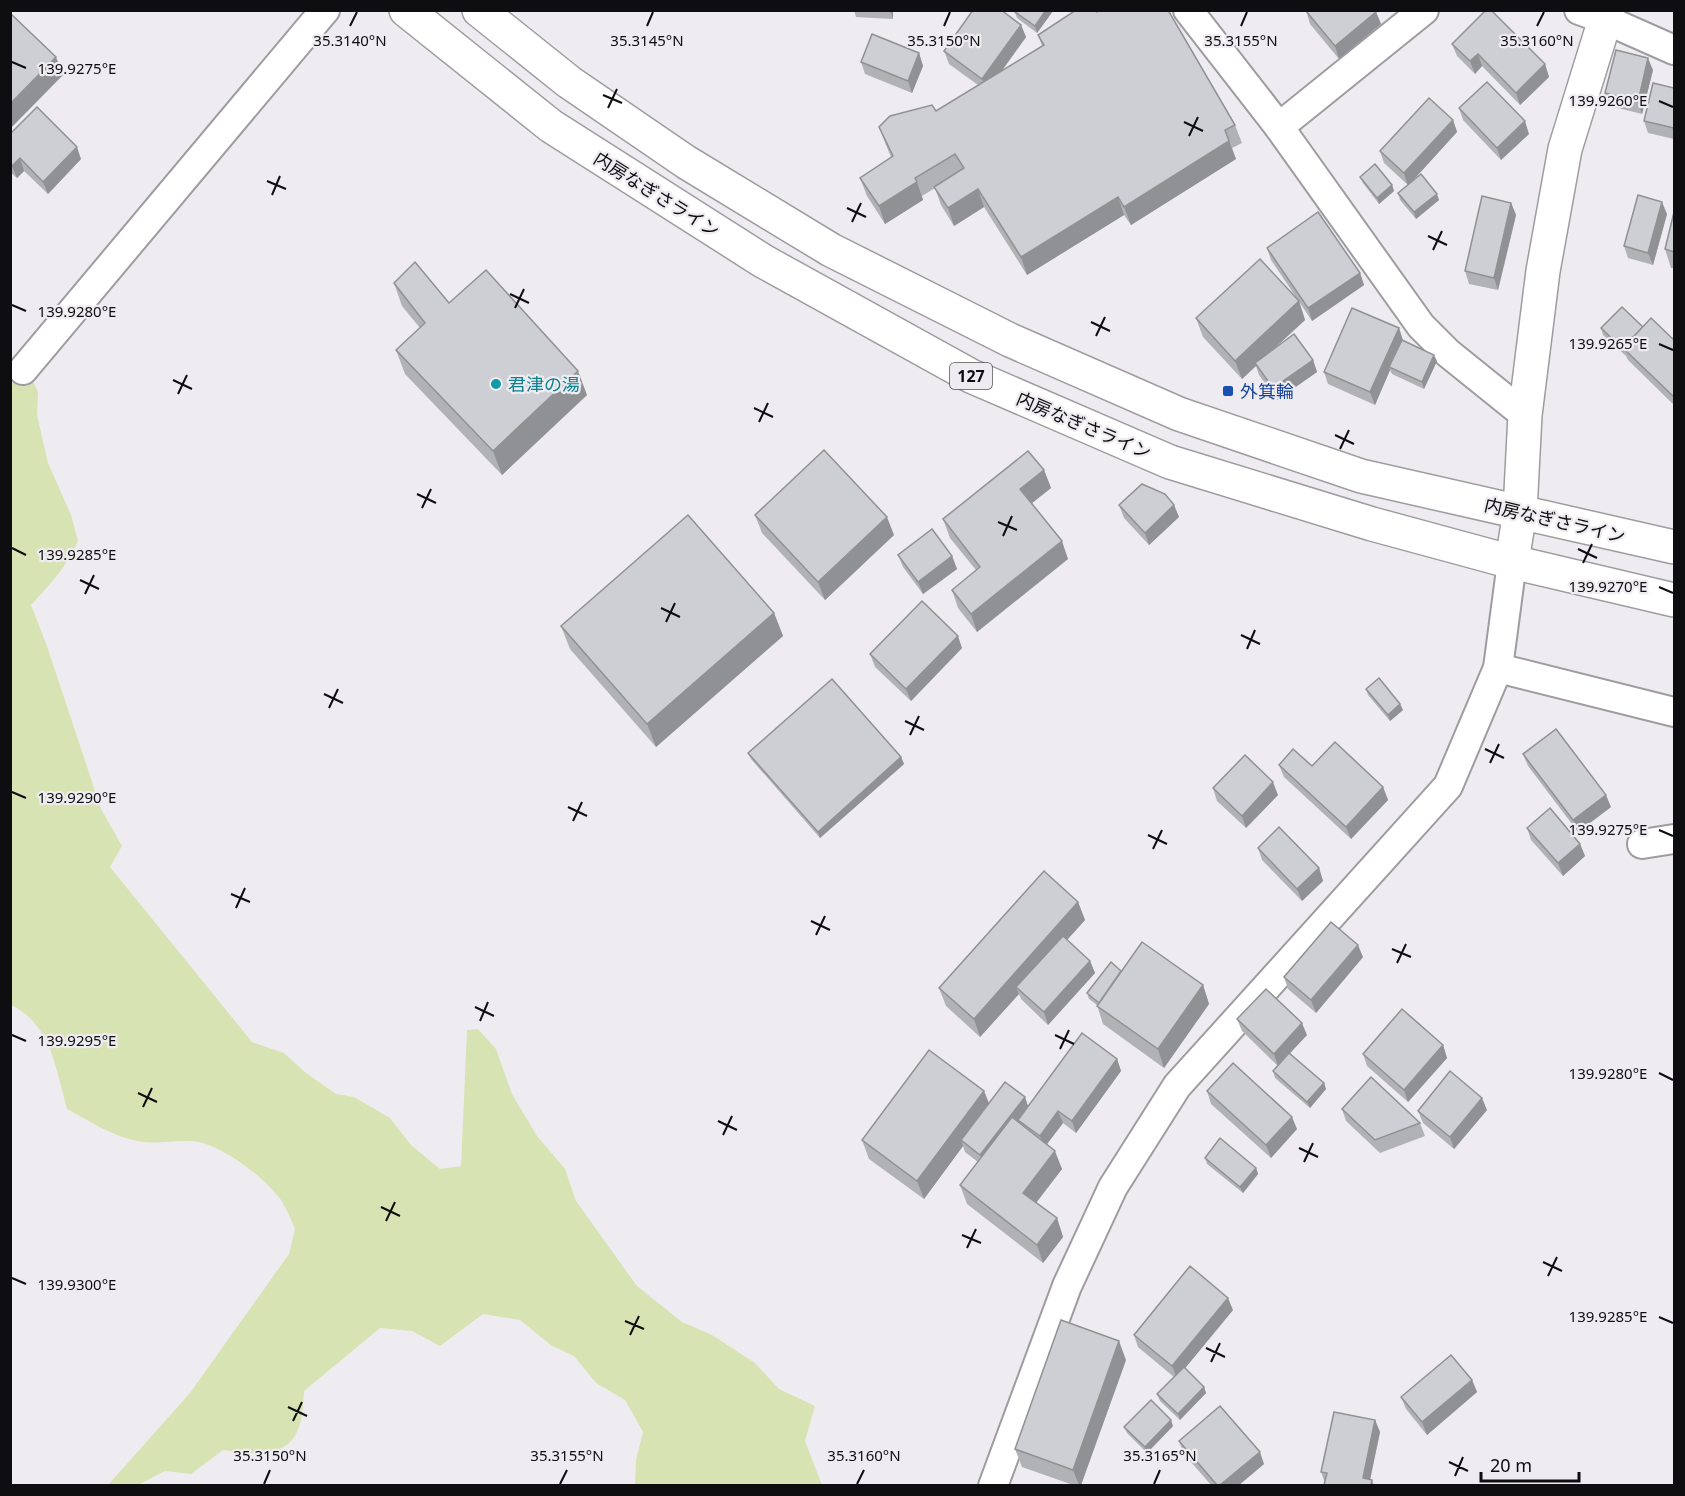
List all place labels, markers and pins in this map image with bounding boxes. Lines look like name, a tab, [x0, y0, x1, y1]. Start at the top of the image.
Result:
place label: 君津の湯	[508, 372, 580, 396]
marker: 君津の湯	[489, 377, 503, 391]
place label: 外箕輪	[1240, 379, 1294, 403]
marker: 外箕輪	[1221, 384, 1235, 398]

